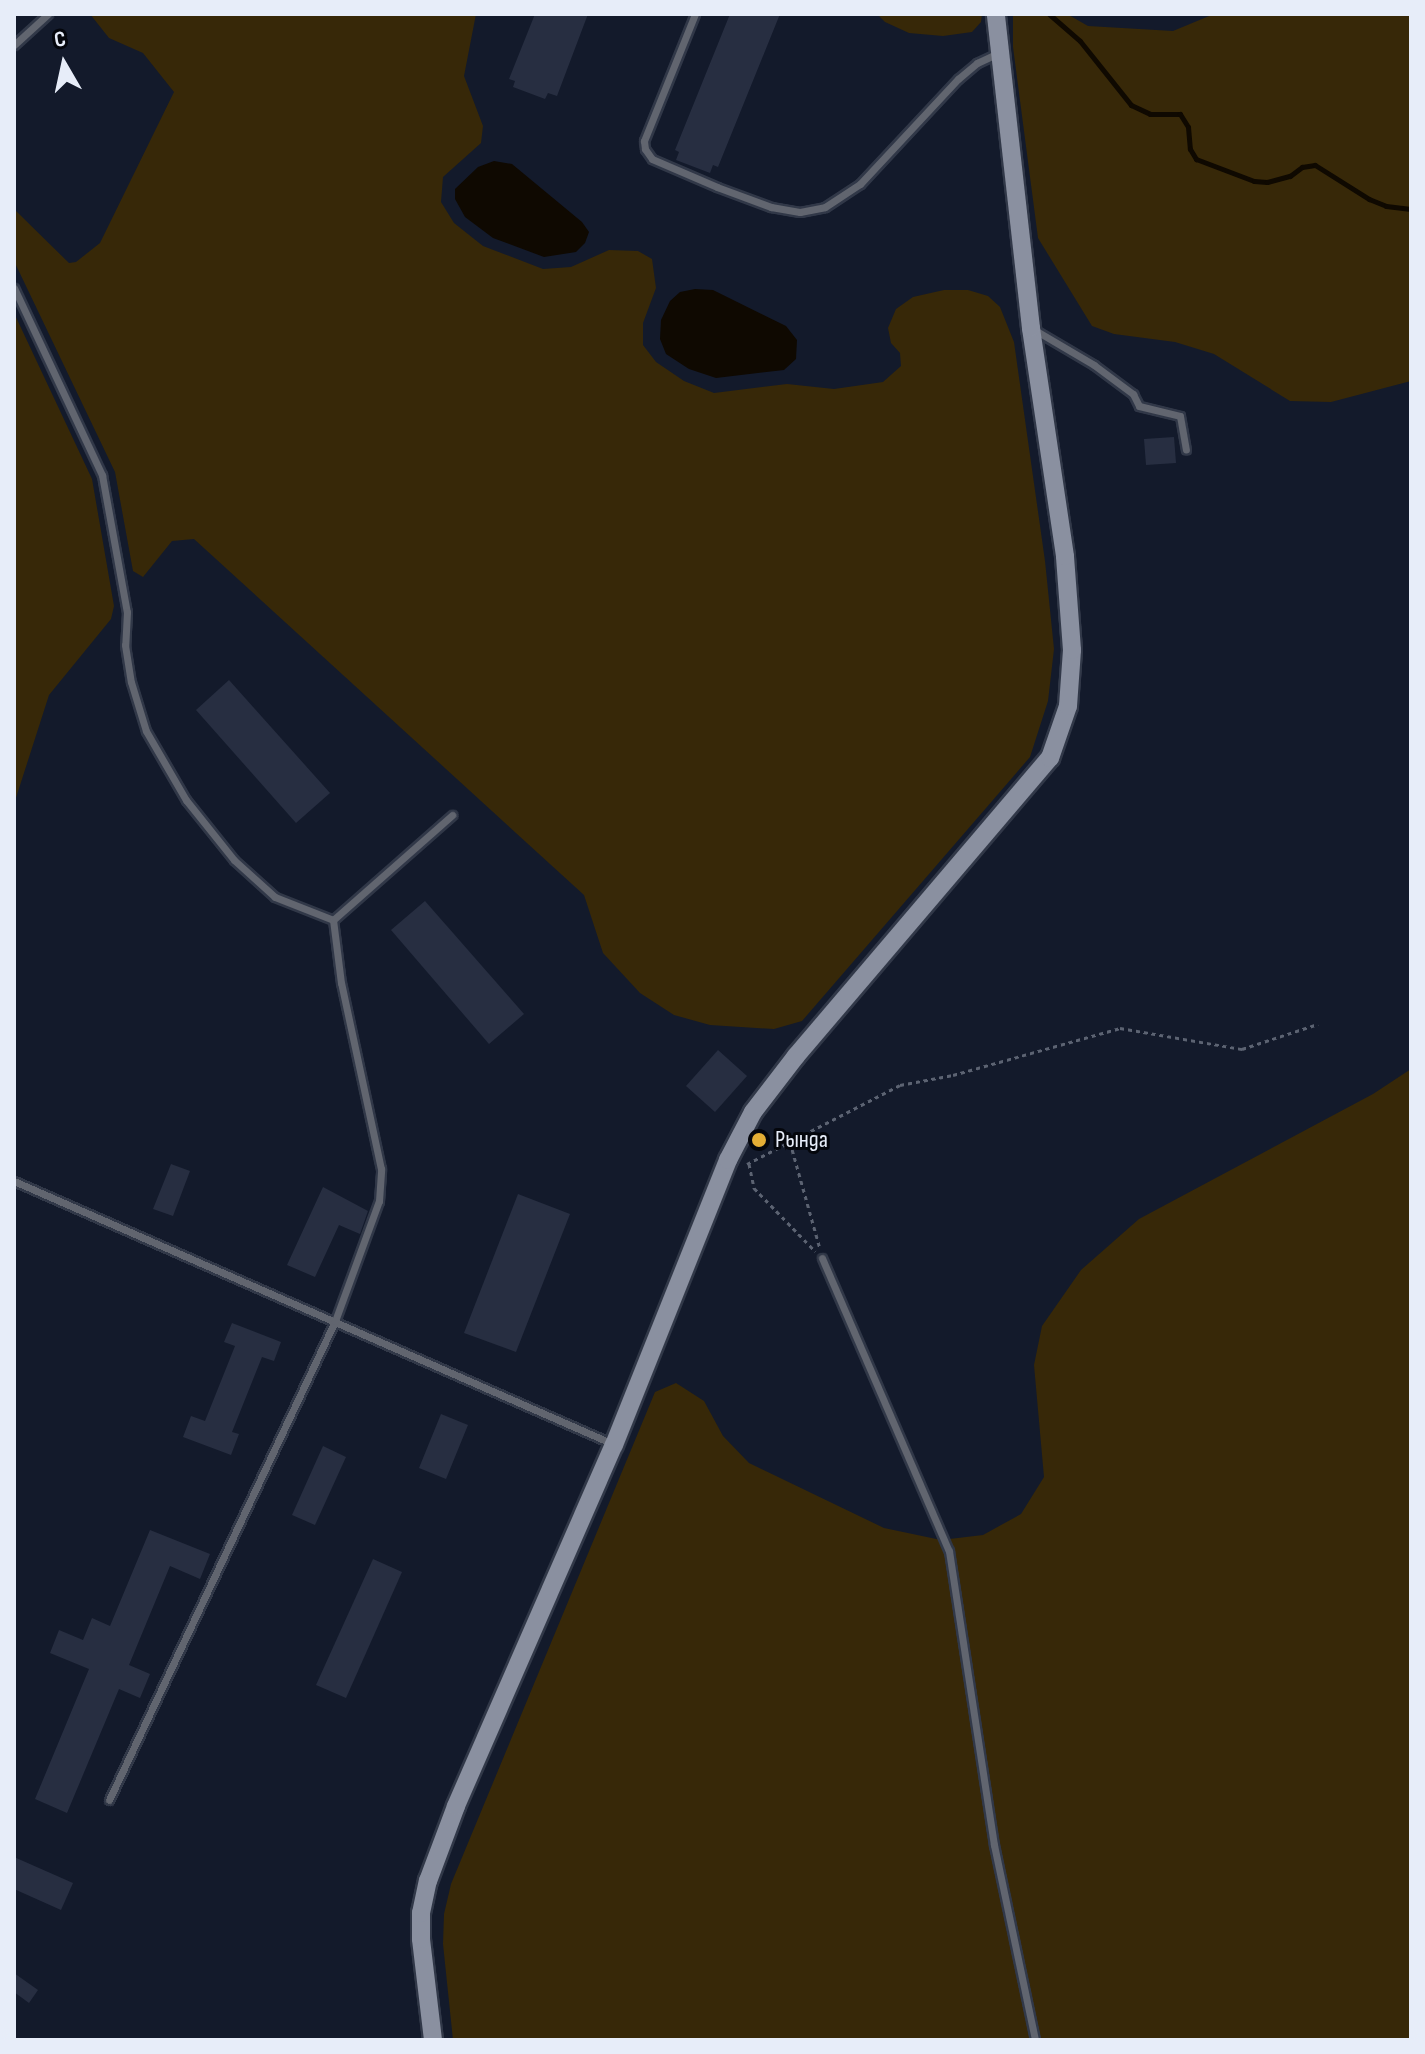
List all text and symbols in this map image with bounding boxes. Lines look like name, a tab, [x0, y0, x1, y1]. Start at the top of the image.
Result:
north arrow	[24, 24, 104, 104]
text: С	[52, 26, 68, 54]
place label: Рында	[775, 1126, 828, 1154]
marker: Рында	[750, 1131, 768, 1149]

